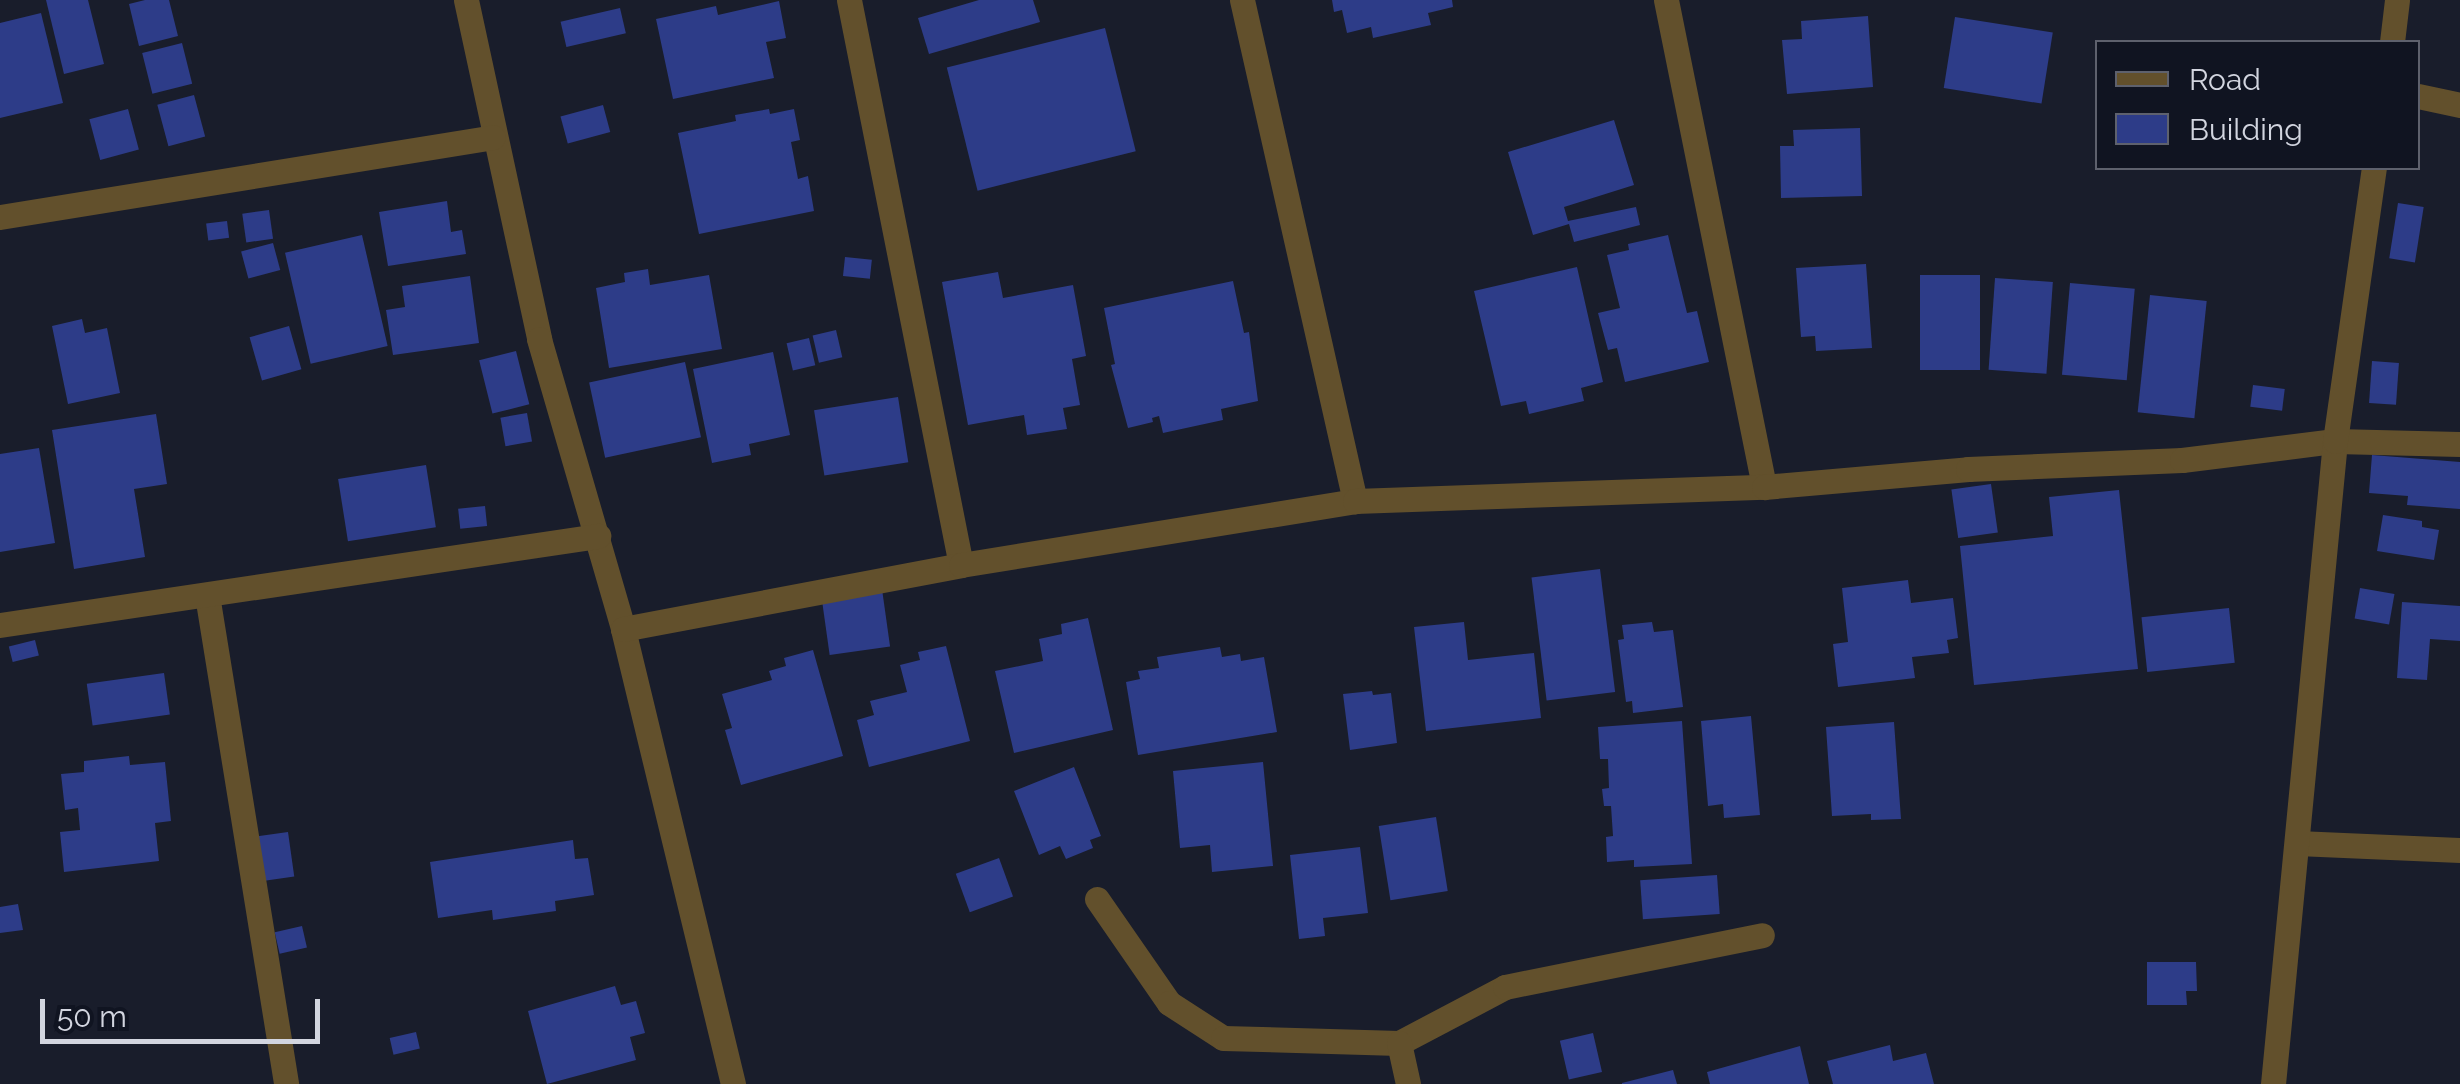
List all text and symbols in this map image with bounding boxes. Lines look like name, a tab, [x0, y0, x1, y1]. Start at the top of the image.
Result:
legend	[2095, 40, 2420, 170]
text: Road	[2189, 62, 2261, 97]
text: Building	[2189, 112, 2303, 147]
scale bar	[45, 979, 325, 1041]
text: 50 m	[57, 999, 127, 1034]

